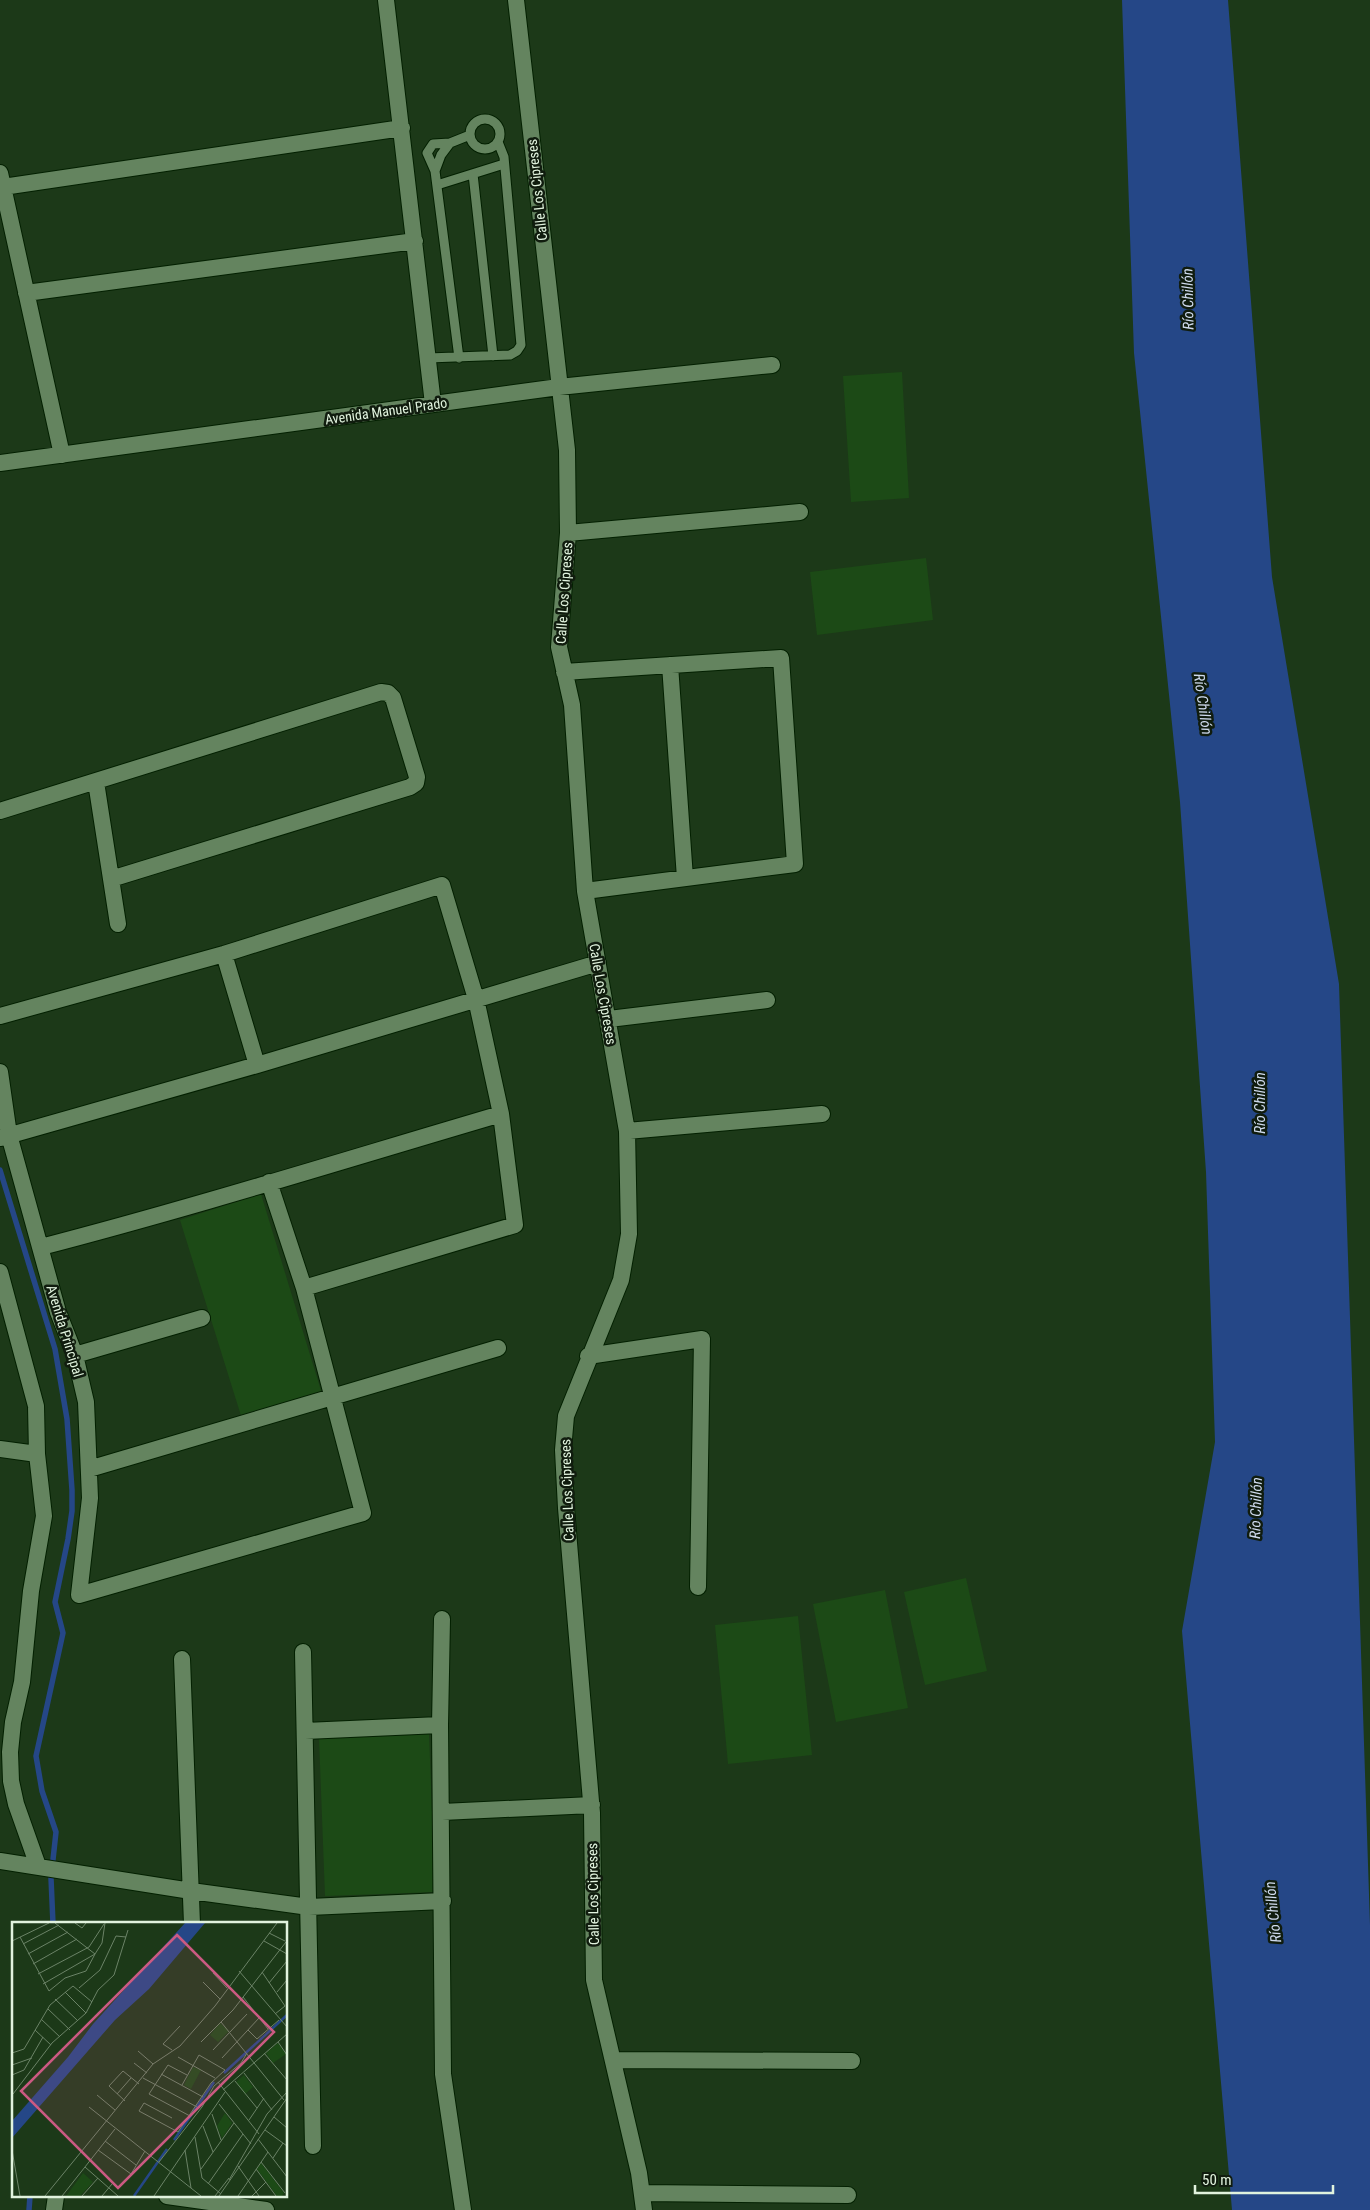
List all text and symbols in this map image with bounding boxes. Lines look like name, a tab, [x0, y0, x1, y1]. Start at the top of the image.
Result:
street label: Calle Los Cipreses	[524, 138, 550, 242]
water label: Río Chillón	[1178, 268, 1198, 330]
street label: Avenida Manuel Prado	[324, 394, 448, 428]
street label: Calle Los Cipreses	[552, 541, 576, 645]
water label: Río Chillón	[1190, 672, 1216, 736]
street label: Calle Los Cipreses	[586, 942, 620, 1046]
water label: Río Chillón	[1251, 1072, 1269, 1134]
street label: Avenida Principal	[43, 1283, 87, 1379]
street label: Calle Los Cipreses	[557, 1439, 577, 1541]
water label: Río Chillón	[1246, 1477, 1266, 1539]
street label: Calle Los Cipreses	[584, 1843, 602, 1945]
water label: Río Chillón	[1261, 1880, 1285, 1944]
inset map	[12, 1922, 288, 2198]
scale bar	[1195, 2162, 1332, 2194]
text: 50 m	[1202, 2171, 1232, 2189]

